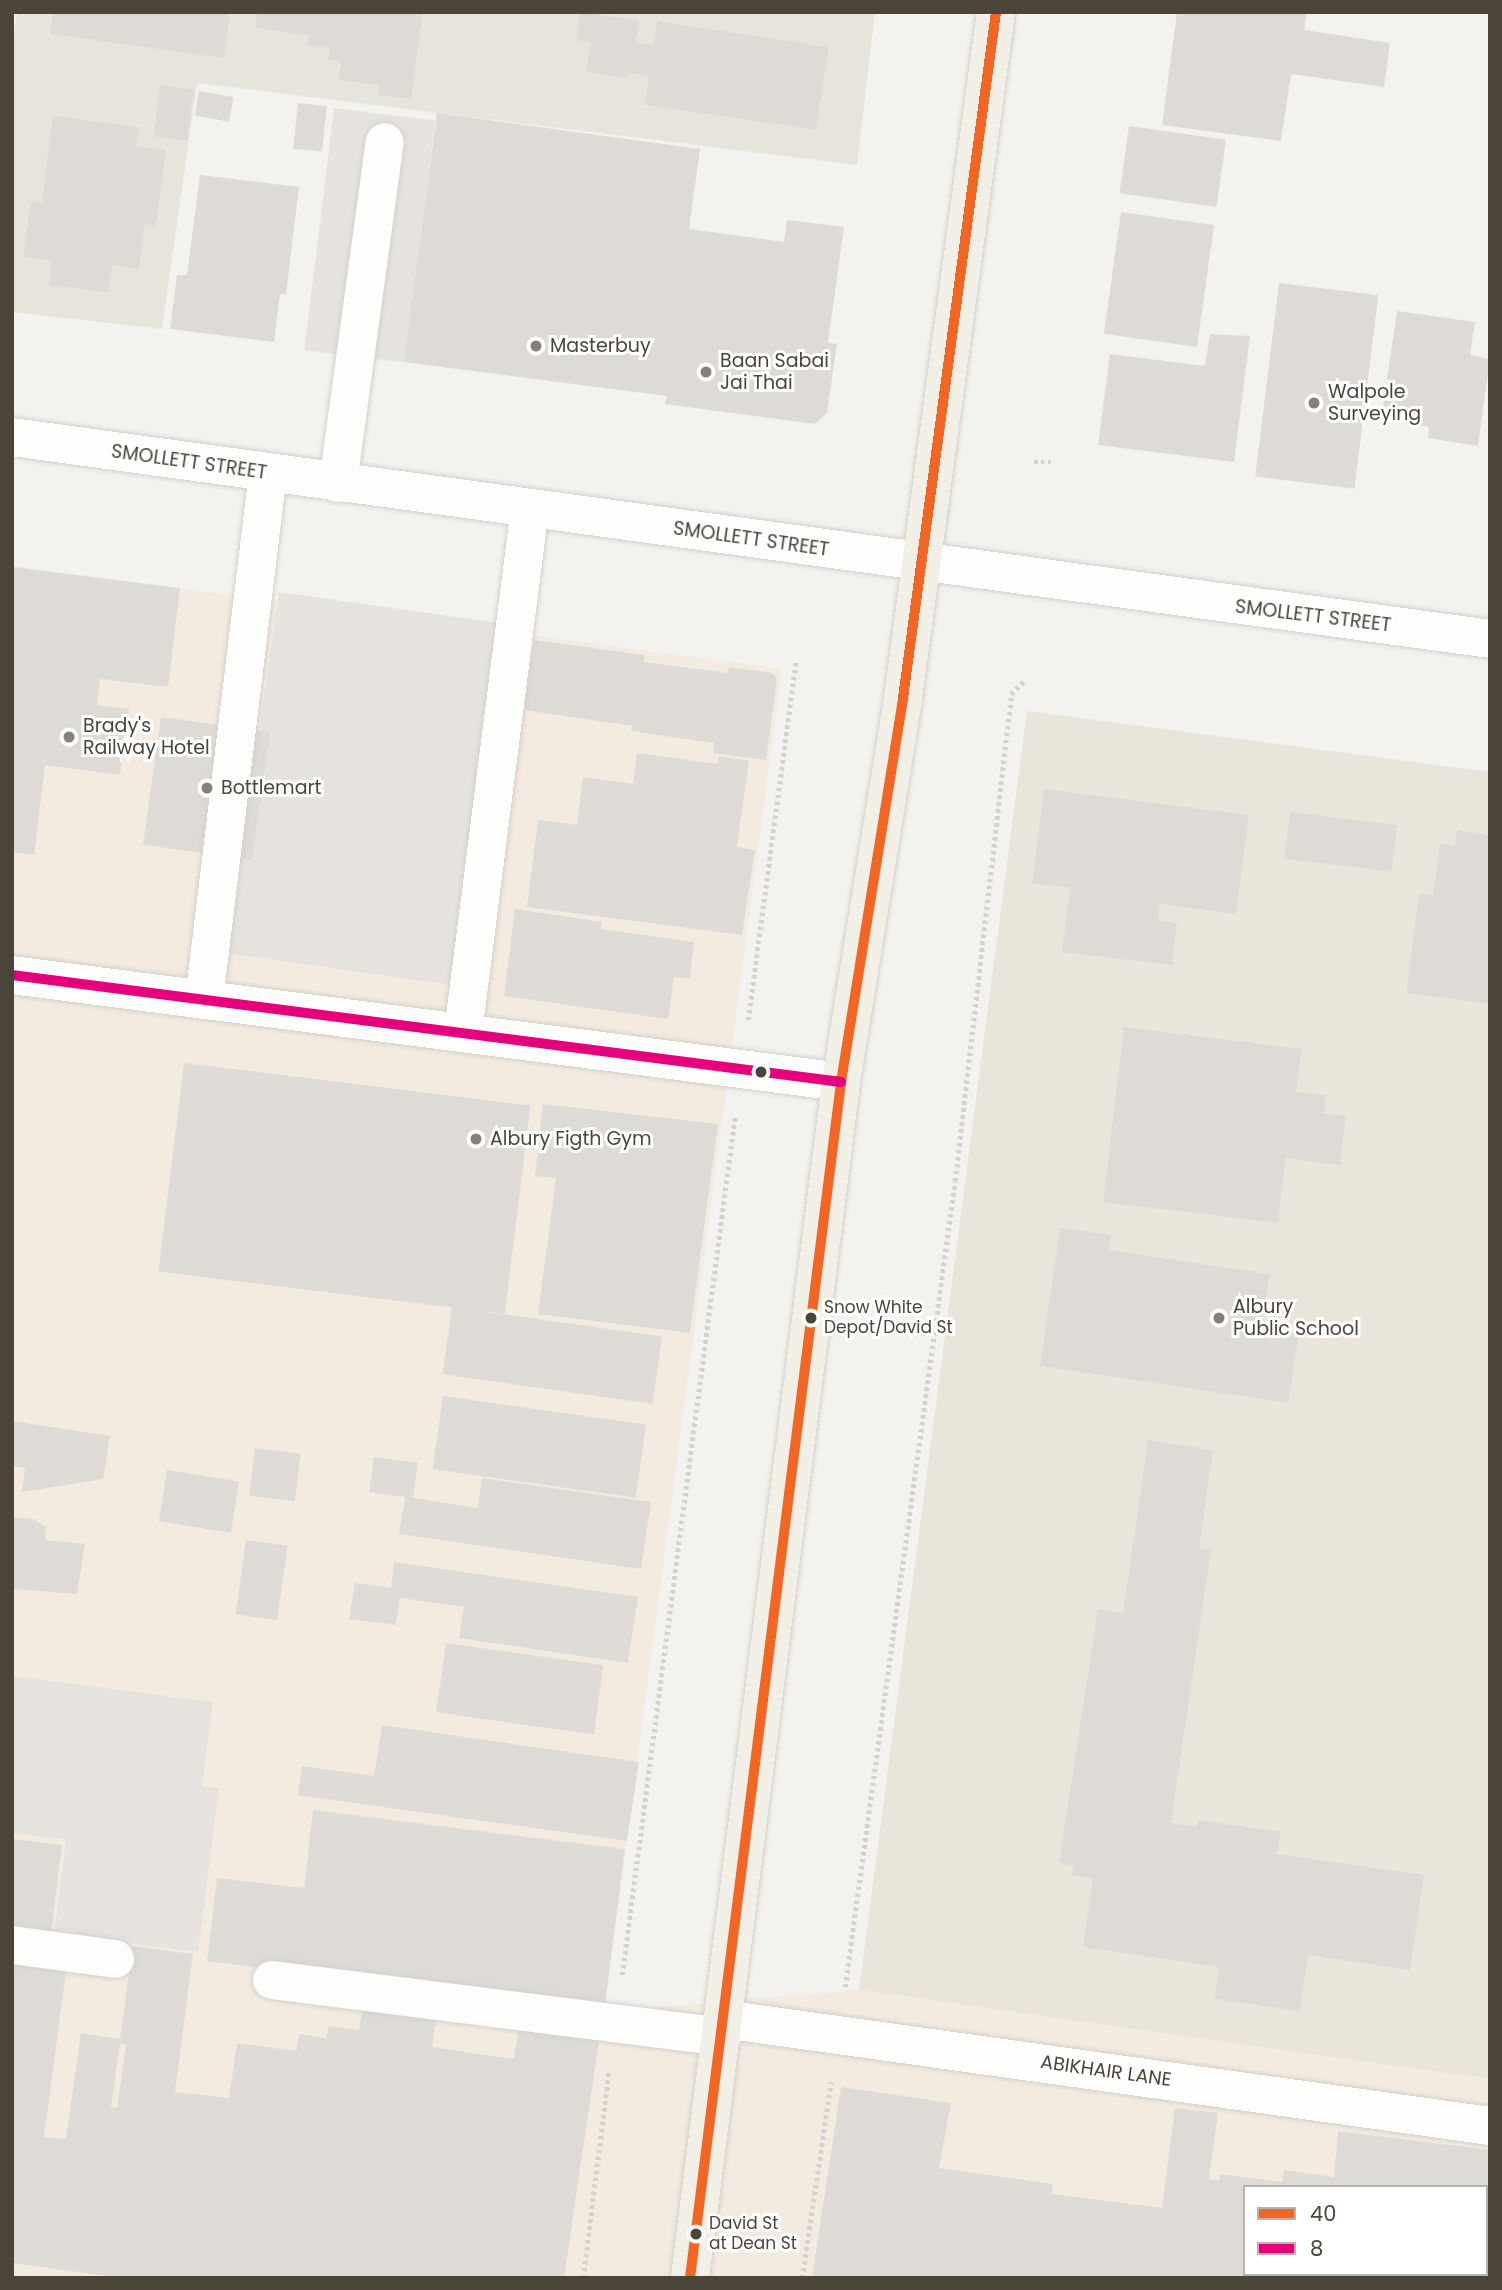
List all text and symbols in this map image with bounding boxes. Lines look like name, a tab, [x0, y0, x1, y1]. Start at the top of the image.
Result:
place label: Masterbuy	[550, 335, 651, 357]
marker: Masterbuy	[528, 338, 544, 354]
place label: Baan Sabai Jai Thai	[720, 350, 829, 394]
marker: Baan Sabai Jai Thai	[698, 364, 714, 380]
place label: Walpole Surveying	[1328, 381, 1421, 425]
marker: Walpole Surveying	[1306, 395, 1322, 411]
street label: SMOLLETT STREET	[110, 440, 268, 484]
street label: SMOLLETT STREET	[672, 517, 830, 561]
street label: SMOLLETT STREET	[1234, 595, 1392, 637]
place label: Brady's Railway Hotel	[83, 715, 210, 759]
marker: Brady's Railway Hotel	[61, 729, 77, 745]
place label: Bottlemart	[221, 777, 322, 799]
marker: Bottlemart	[199, 780, 215, 796]
unlabelled marker	[754, 1065, 768, 1079]
place label: Albury Figth Gym	[490, 1128, 652, 1150]
marker: Albury Figth Gym	[468, 1131, 484, 1147]
place label: Albury Public School	[1233, 1296, 1359, 1340]
place label: Snow White Depot/David St	[824, 1298, 953, 1338]
marker: Albury Public School	[1211, 1310, 1227, 1326]
marker: Snow White Depot/David St	[804, 1311, 818, 1325]
street label: ABIKHAIR LANE	[1039, 2051, 1173, 2091]
legend	[1243, 2185, 1488, 2276]
text: 40	[1310, 2199, 1336, 2228]
place label: David St at Dean St	[709, 2214, 797, 2254]
marker: David St at Dean St	[689, 2227, 703, 2241]
text: 8	[1310, 2234, 1323, 2263]

